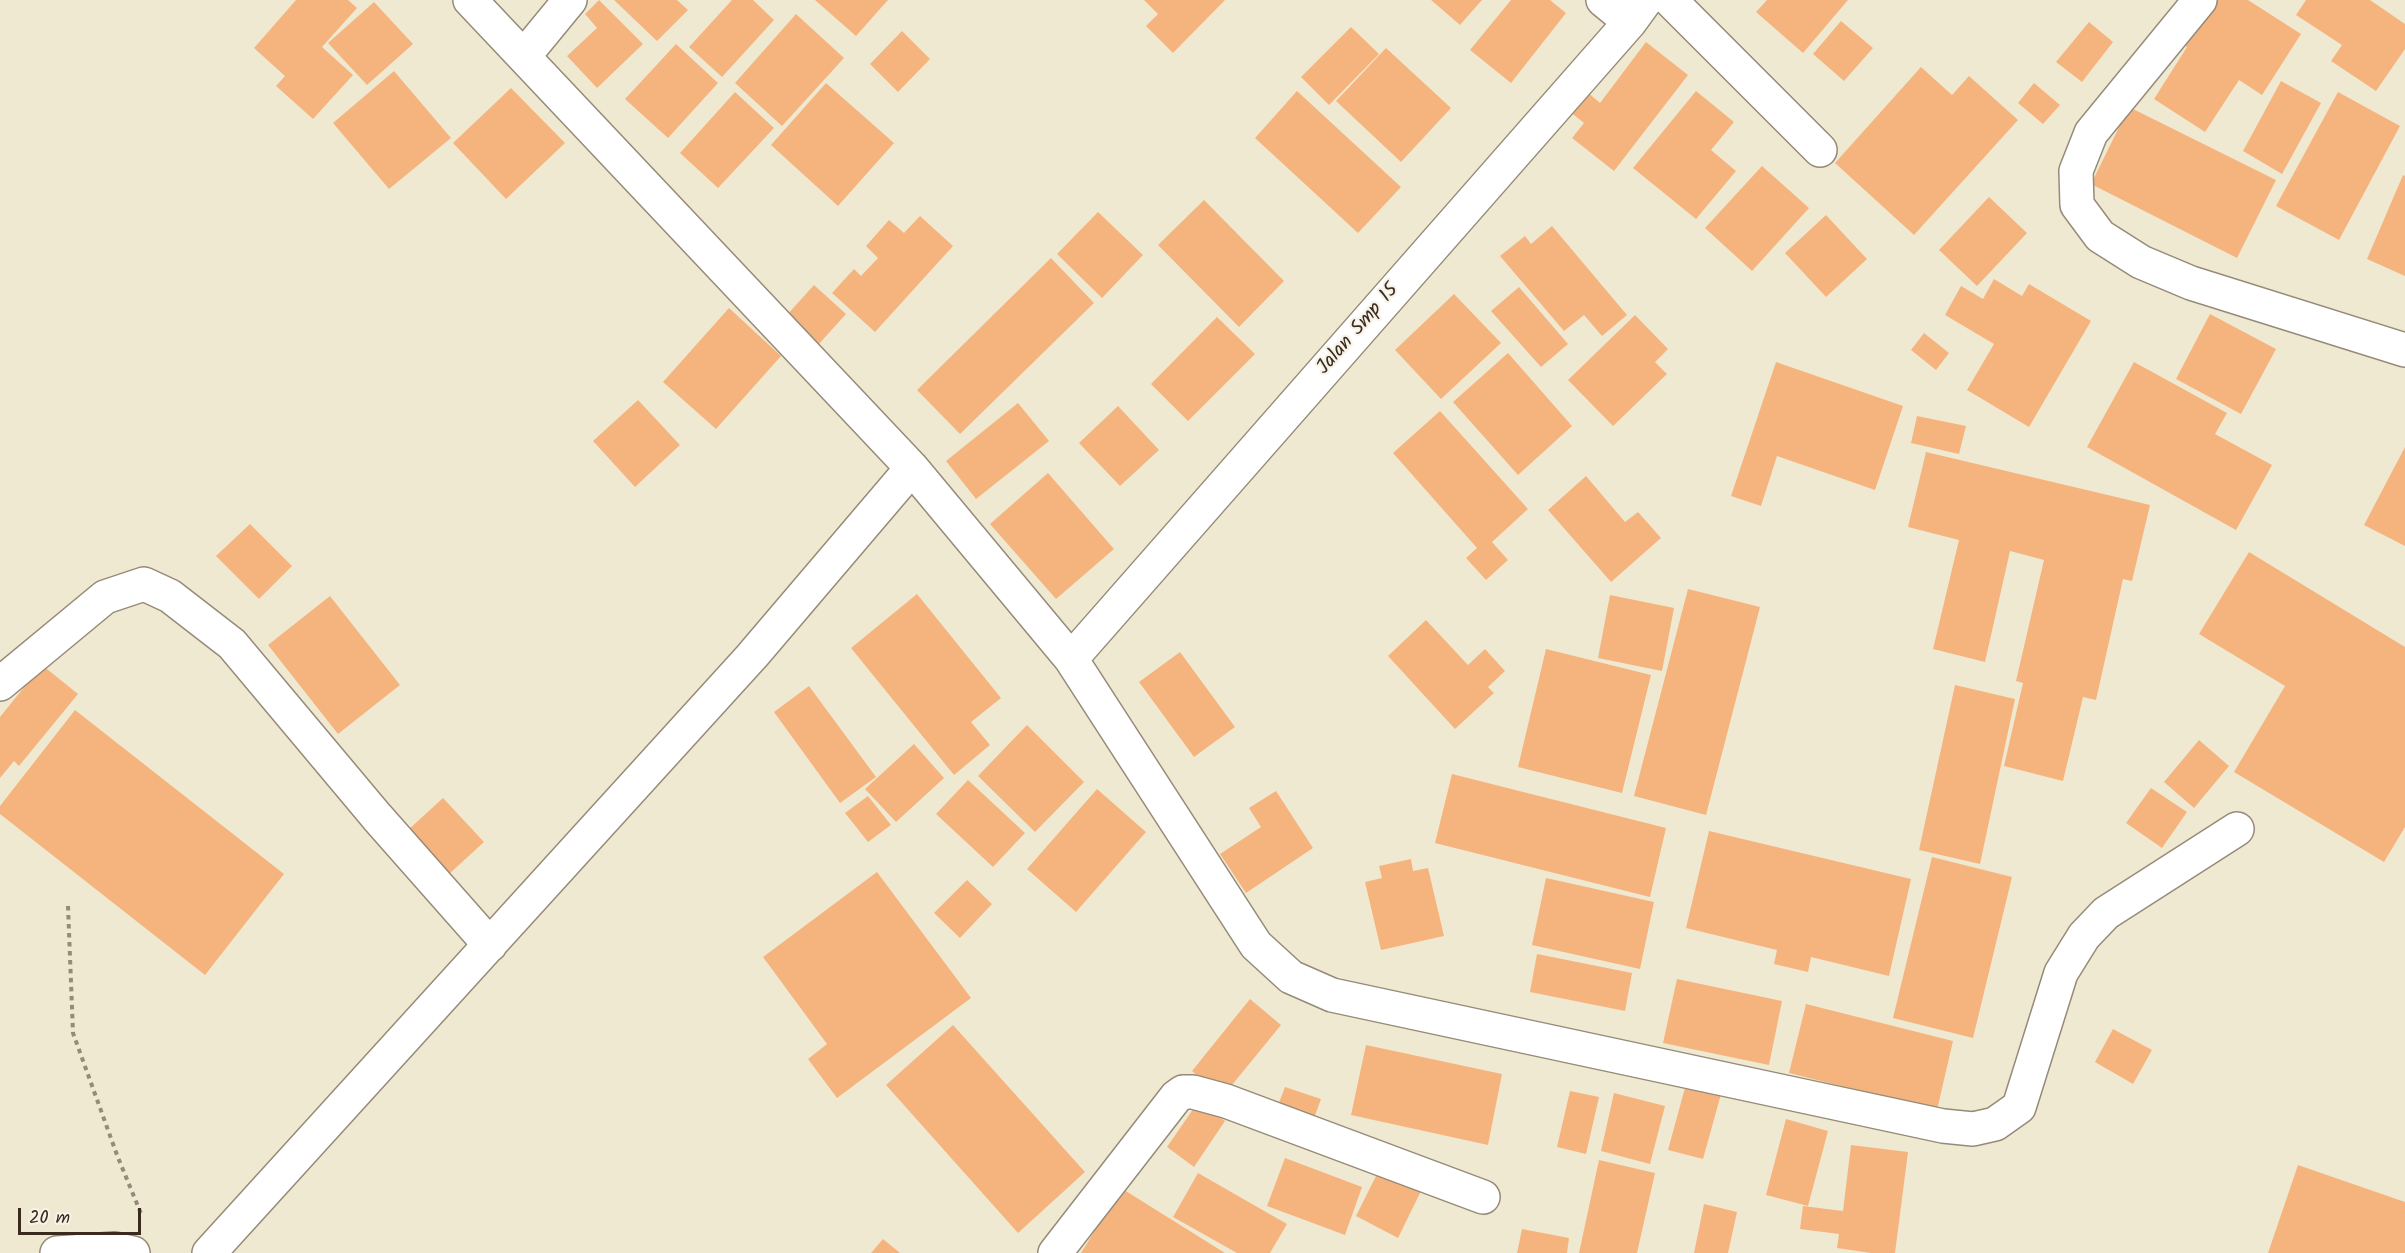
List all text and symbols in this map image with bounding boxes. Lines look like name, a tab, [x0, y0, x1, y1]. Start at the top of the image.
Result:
street label: Jalan Smp 15	[1313, 280, 1405, 380]
scale bar	[21, 1196, 144, 1234]
text: 20 m	[29, 1204, 70, 1233]

